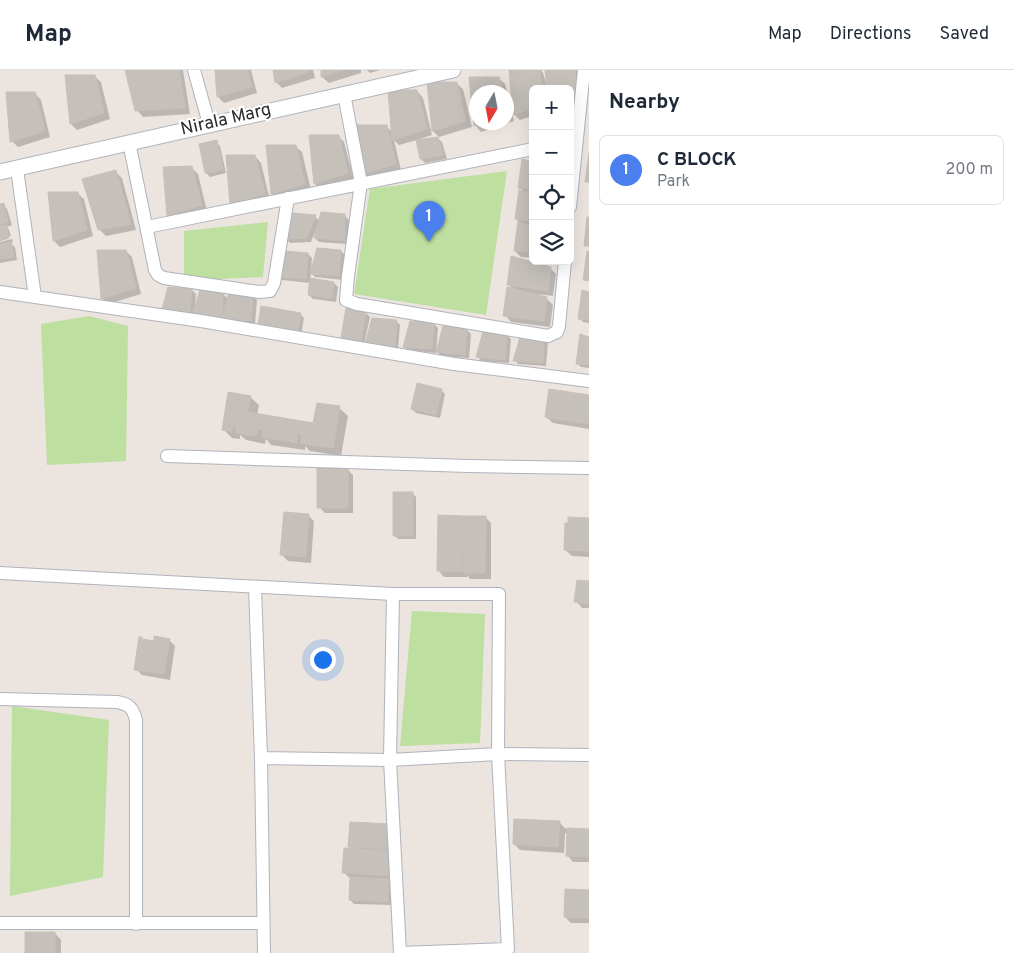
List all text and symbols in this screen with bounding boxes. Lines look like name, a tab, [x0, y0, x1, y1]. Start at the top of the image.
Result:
text: Map	[25, 20, 72, 50]
text: Map	[768, 23, 802, 46]
text: Directions	[830, 23, 912, 46]
text: Saved	[940, 23, 989, 46]
north arrow	[469, 85, 514, 130]
map controls	[529, 85, 574, 265]
button: +	[529, 85, 574, 130]
text: Nearby	[609, 89, 680, 116]
street label: Nirala Marg	[179, 98, 273, 142]
button: −	[529, 130, 574, 175]
text: C BLOCK	[657, 148, 737, 172]
text: 1	[623, 160, 629, 180]
text: 200 m	[945, 160, 993, 180]
text: Park	[657, 172, 690, 192]
button: locate	[529, 175, 574, 220]
pin: 1	[413, 201, 445, 242]
button: layers	[529, 220, 574, 265]
your location	[310, 647, 336, 673]

